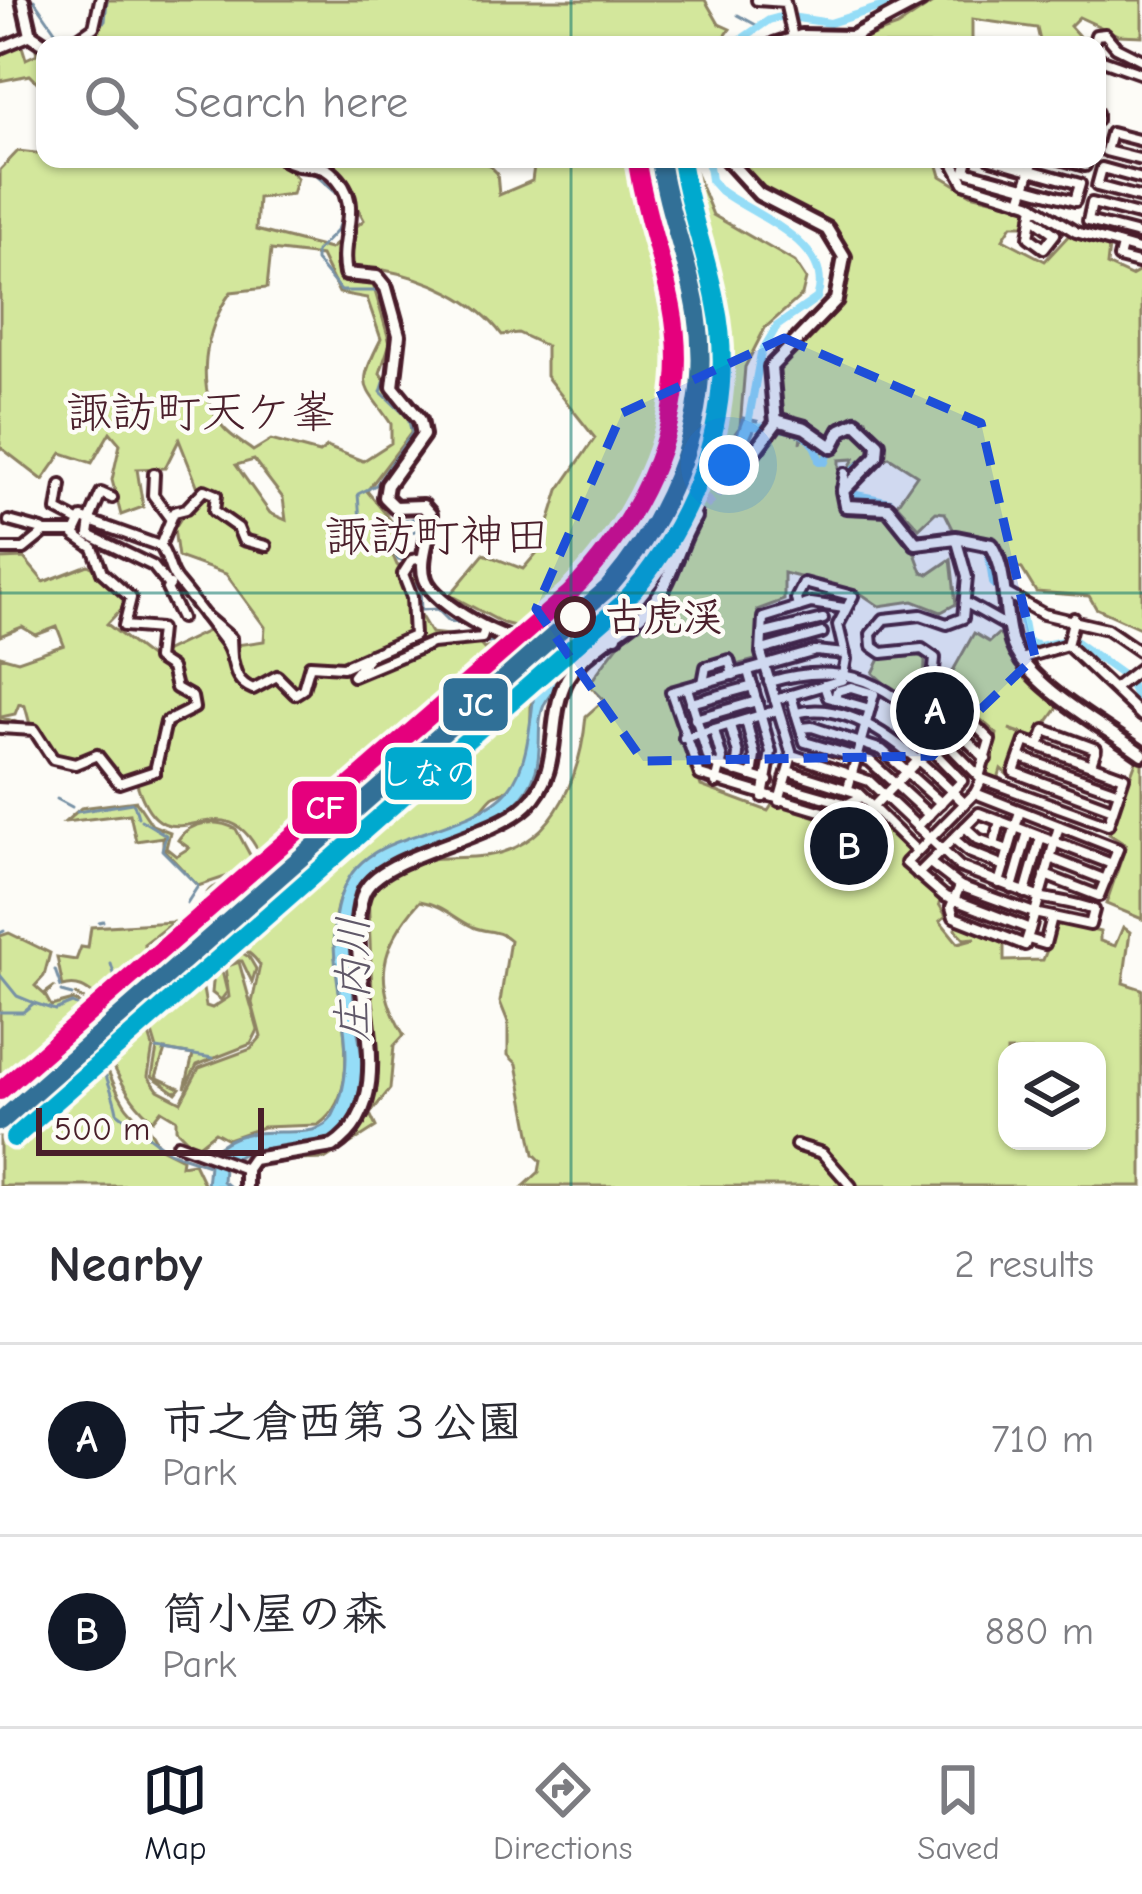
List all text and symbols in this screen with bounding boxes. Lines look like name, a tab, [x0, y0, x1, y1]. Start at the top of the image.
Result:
search box	[36, 36, 1106, 168]
icon: search	[78, 69, 144, 135]
text: Search here	[174, 76, 408, 128]
district label: 諏訪町天ケ峯	[66, 386, 336, 438]
your location	[699, 435, 759, 495]
district label: 諏訪町神田	[324, 510, 550, 562]
place label: 古虎渓	[605, 595, 722, 640]
marker: 古虎渓	[556, 598, 594, 636]
pin: A	[896, 666, 974, 756]
line badge: JC	[441, 676, 510, 733]
text: JC	[458, 686, 494, 724]
line badge: しなの	[383, 745, 474, 802]
text: しなの	[380, 755, 479, 793]
line badge: CF	[290, 779, 359, 836]
text: CF	[305, 789, 345, 827]
pin: B	[810, 801, 888, 891]
water label: 庄内川	[329, 916, 378, 1042]
map controls	[998, 1042, 1106, 1150]
button: layers	[998, 1042, 1106, 1150]
scale bar	[36, 1102, 264, 1155]
text: 500 m	[54, 1110, 150, 1148]
text: Nearby	[48, 1235, 202, 1294]
text: 2 results	[954, 1242, 1094, 1287]
text: 市之倉西第３公園	[162, 1396, 522, 1448]
text: A	[76, 1417, 98, 1462]
text: 710 m	[991, 1417, 1094, 1462]
text: Park	[162, 1450, 237, 1495]
text: 筒小屋の森	[162, 1588, 387, 1640]
text: B	[75, 1609, 99, 1654]
text: 880 m	[985, 1609, 1094, 1654]
text: Park	[162, 1642, 237, 1687]
tab: Map	[142, 1757, 208, 1867]
tab: Directions	[493, 1757, 633, 1867]
tab: Saved	[917, 1757, 1000, 1867]

